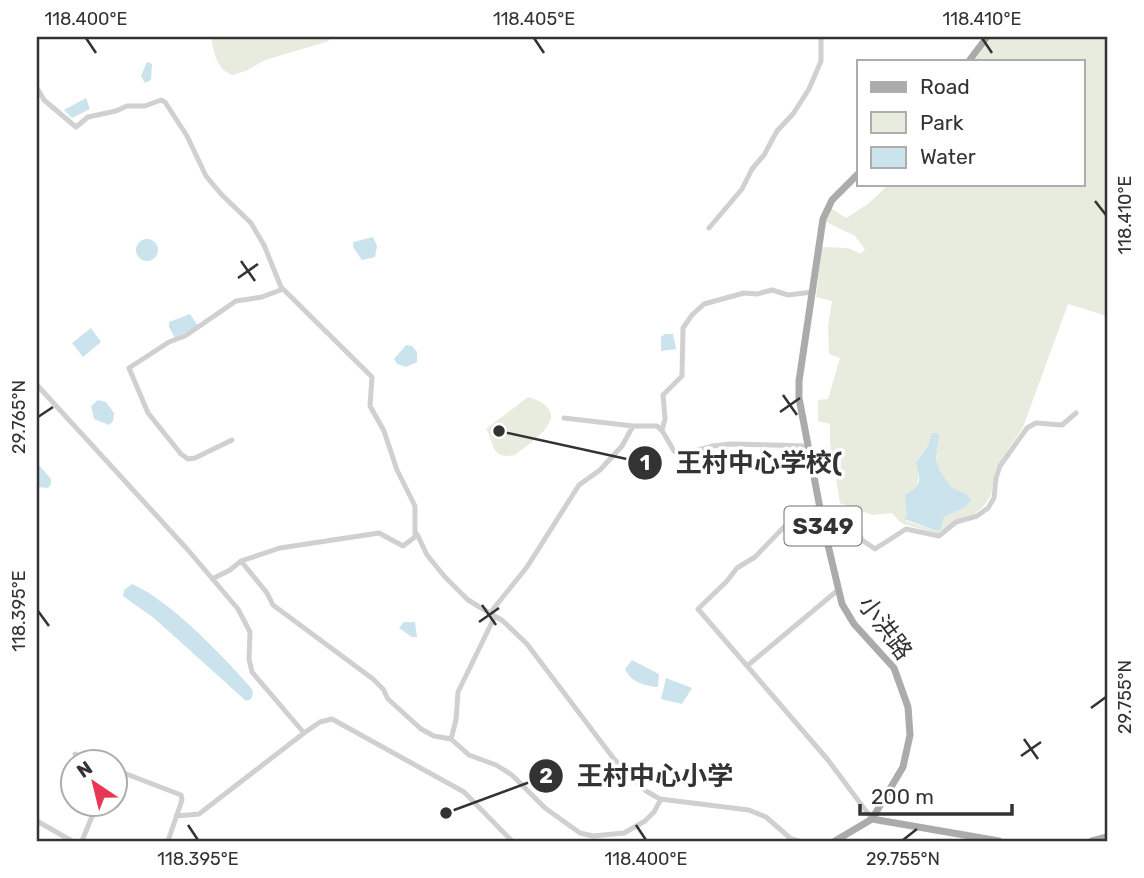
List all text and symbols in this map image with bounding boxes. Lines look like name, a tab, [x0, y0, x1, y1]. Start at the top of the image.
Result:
text: 118.400°E	[45, 8, 127, 30]
text: 118.405°E	[493, 8, 575, 30]
text: 118.410°E	[943, 8, 1021, 30]
legend	[857, 60, 1084, 186]
text: Road	[920, 74, 970, 99]
text: Park	[920, 110, 964, 135]
text: Water	[920, 144, 976, 169]
text: 118.410°E	[1114, 176, 1136, 254]
text: 29.765°N	[8, 380, 30, 454]
callout: 王村中心学校(	[627, 439, 856, 486]
text: 王村中心学校(	[676, 448, 842, 479]
text: 1	[640, 450, 650, 475]
road number: S349	[784, 506, 862, 546]
text: 118.395°E	[8, 570, 30, 652]
street label: 小洪路	[852, 591, 918, 665]
text: 29.755°N	[1114, 660, 1136, 734]
north arrow	[60, 748, 130, 818]
callout: 王村中心小学	[528, 752, 747, 799]
text: N	[72, 756, 97, 783]
text: 王村中心小学	[577, 761, 733, 792]
text: 2	[539, 763, 553, 788]
scale bar	[860, 773, 1013, 817]
text: 200 m	[871, 784, 934, 809]
text: 118.395°E	[157, 848, 239, 870]
text: 118.400°E	[605, 848, 687, 870]
text: 29.755°N	[866, 848, 940, 870]

